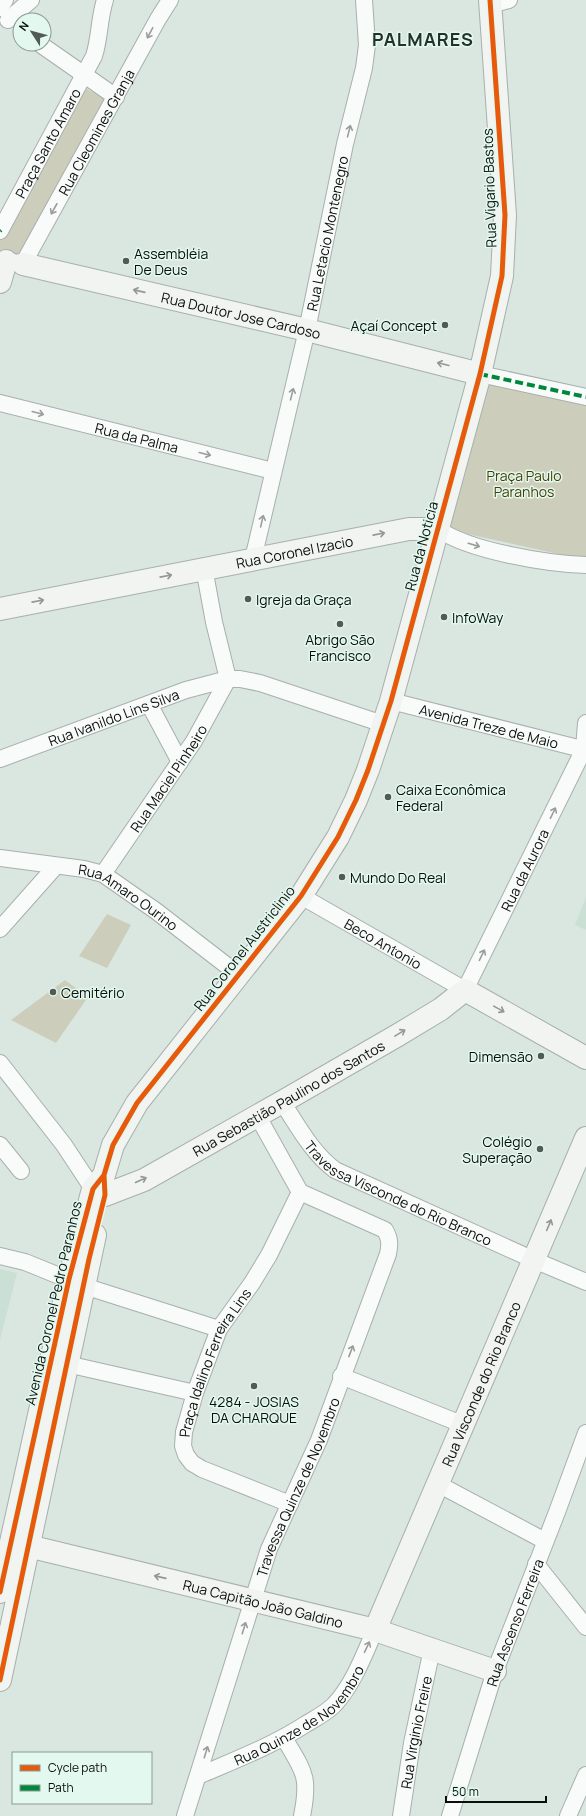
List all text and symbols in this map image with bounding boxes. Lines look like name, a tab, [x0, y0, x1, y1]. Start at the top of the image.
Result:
north arrow	[12, 12, 52, 52]
text: N	[15, 18, 32, 33]
one-way arrow	[146, 27, 153, 39]
district label: PALMARES	[372, 27, 474, 51]
street label: Rua Cleomines Granja	[53, 65, 138, 198]
street label: Praça Santo Amaro	[10, 85, 85, 201]
one-way arrow	[346, 124, 353, 137]
street label: Rua Vigario Bastos	[477, 128, 501, 248]
street label: Rua Letacio Montenegro	[302, 154, 352, 313]
one-way arrow	[49, 203, 57, 215]
place label: Assembléia De Deus	[134, 244, 208, 279]
marker: Assembléia De Deus	[121, 256, 131, 266]
one-way arrow	[133, 287, 146, 294]
street label: Rua Doutor Jose Cardoso	[160, 287, 323, 343]
place label: Açaí Concept	[351, 316, 437, 335]
marker: Açaí Concept	[440, 320, 450, 330]
one-way arrow	[436, 360, 449, 368]
one-way arrow	[288, 388, 296, 401]
one-way arrow	[31, 410, 44, 417]
street label: Rua da Palma	[93, 418, 181, 457]
one-way arrow	[198, 451, 211, 459]
park label: Praça Paulo Paranhos	[486, 466, 562, 501]
street label: Rua da Noticia	[400, 499, 442, 593]
one-way arrow	[258, 515, 266, 528]
one-way arrow	[373, 530, 386, 538]
street label: Rua Coronel Izacio	[234, 531, 355, 572]
one-way arrow	[467, 542, 480, 549]
one-way arrow	[159, 571, 172, 579]
place label: Igreja da Graça	[256, 590, 352, 609]
marker: Igreja da Graça	[243, 594, 253, 604]
one-way arrow	[31, 597, 44, 605]
place label: InfoWay	[452, 608, 504, 627]
marker: InfoWay	[439, 612, 449, 622]
marker: Abrigo São Francisco	[335, 619, 345, 629]
place label: Abrigo São Francisco	[305, 630, 375, 665]
street label: Rua Ivanildo Lins Silva	[45, 684, 182, 750]
street label: Avenida Treze de Maio	[417, 699, 560, 752]
street label: Rua Maciel Pinheiro	[125, 721, 211, 835]
place label: Caixa Econômica Federal	[396, 780, 506, 815]
marker: Caixa Econômica Federal	[383, 792, 393, 802]
one-way arrow	[550, 808, 557, 820]
street label: Rua da Aurora	[496, 825, 553, 914]
street label: Rua Amaro Ourino	[77, 859, 182, 934]
place label: Mundo Do Real	[350, 868, 446, 887]
marker: Mundo Do Real	[337, 872, 347, 882]
street label: Rua Coronel Austriclinio	[189, 881, 299, 1015]
street label: Beco Antonio	[341, 914, 426, 973]
one-way arrow	[479, 949, 487, 961]
place label: Cemitério	[61, 983, 125, 1002]
marker: Cemitério	[48, 987, 58, 997]
one-way arrow	[493, 1005, 505, 1013]
one-way arrow	[394, 1029, 406, 1037]
street label: Rua Sebastião Paulino dos Santos	[189, 1035, 388, 1160]
place label: Dimensão	[469, 1047, 533, 1066]
marker: Dimensão	[536, 1051, 546, 1061]
place label: Colégio Superação	[462, 1132, 532, 1167]
street label: Travessa Visconde do Rio Branco	[301, 1136, 495, 1249]
marker: Colégio Superação	[535, 1144, 545, 1154]
one-way arrow	[135, 1176, 147, 1184]
street label: Avenida Coronel Pedro Paranhos	[20, 1199, 86, 1407]
one-way arrow	[546, 1219, 553, 1231]
street label: Praça Idalino Ferreira Lins	[174, 1284, 255, 1438]
street label: Rua Visconde do Rio Branco	[437, 1298, 524, 1469]
one-way arrow	[347, 1345, 355, 1357]
marker: 4284 - JOSIAS DA CHARQUE	[249, 1381, 259, 1391]
place label: 4284 - JOSIAS DA CHARQUE	[209, 1392, 299, 1427]
street label: Travessa Quinze de Novembro	[251, 1395, 344, 1579]
street label: Rua Ascenso Ferreira	[481, 1556, 547, 1689]
one-way arrow	[154, 1573, 167, 1581]
street label: Rua Capitão João Galdino	[181, 1574, 345, 1632]
one-way arrow	[241, 1622, 248, 1635]
one-way arrow	[364, 1641, 371, 1653]
street label: Rua Quinze de Novembro	[231, 1662, 368, 1769]
street label: Rua Virginio Freire	[396, 1674, 436, 1790]
one-way arrow	[203, 1746, 210, 1759]
legend	[12, 1752, 152, 1804]
text: Cycle path	[48, 1759, 107, 1776]
scale bar	[446, 1778, 546, 1804]
text: Path	[48, 1779, 74, 1796]
text: 50 m	[452, 1783, 479, 1800]

